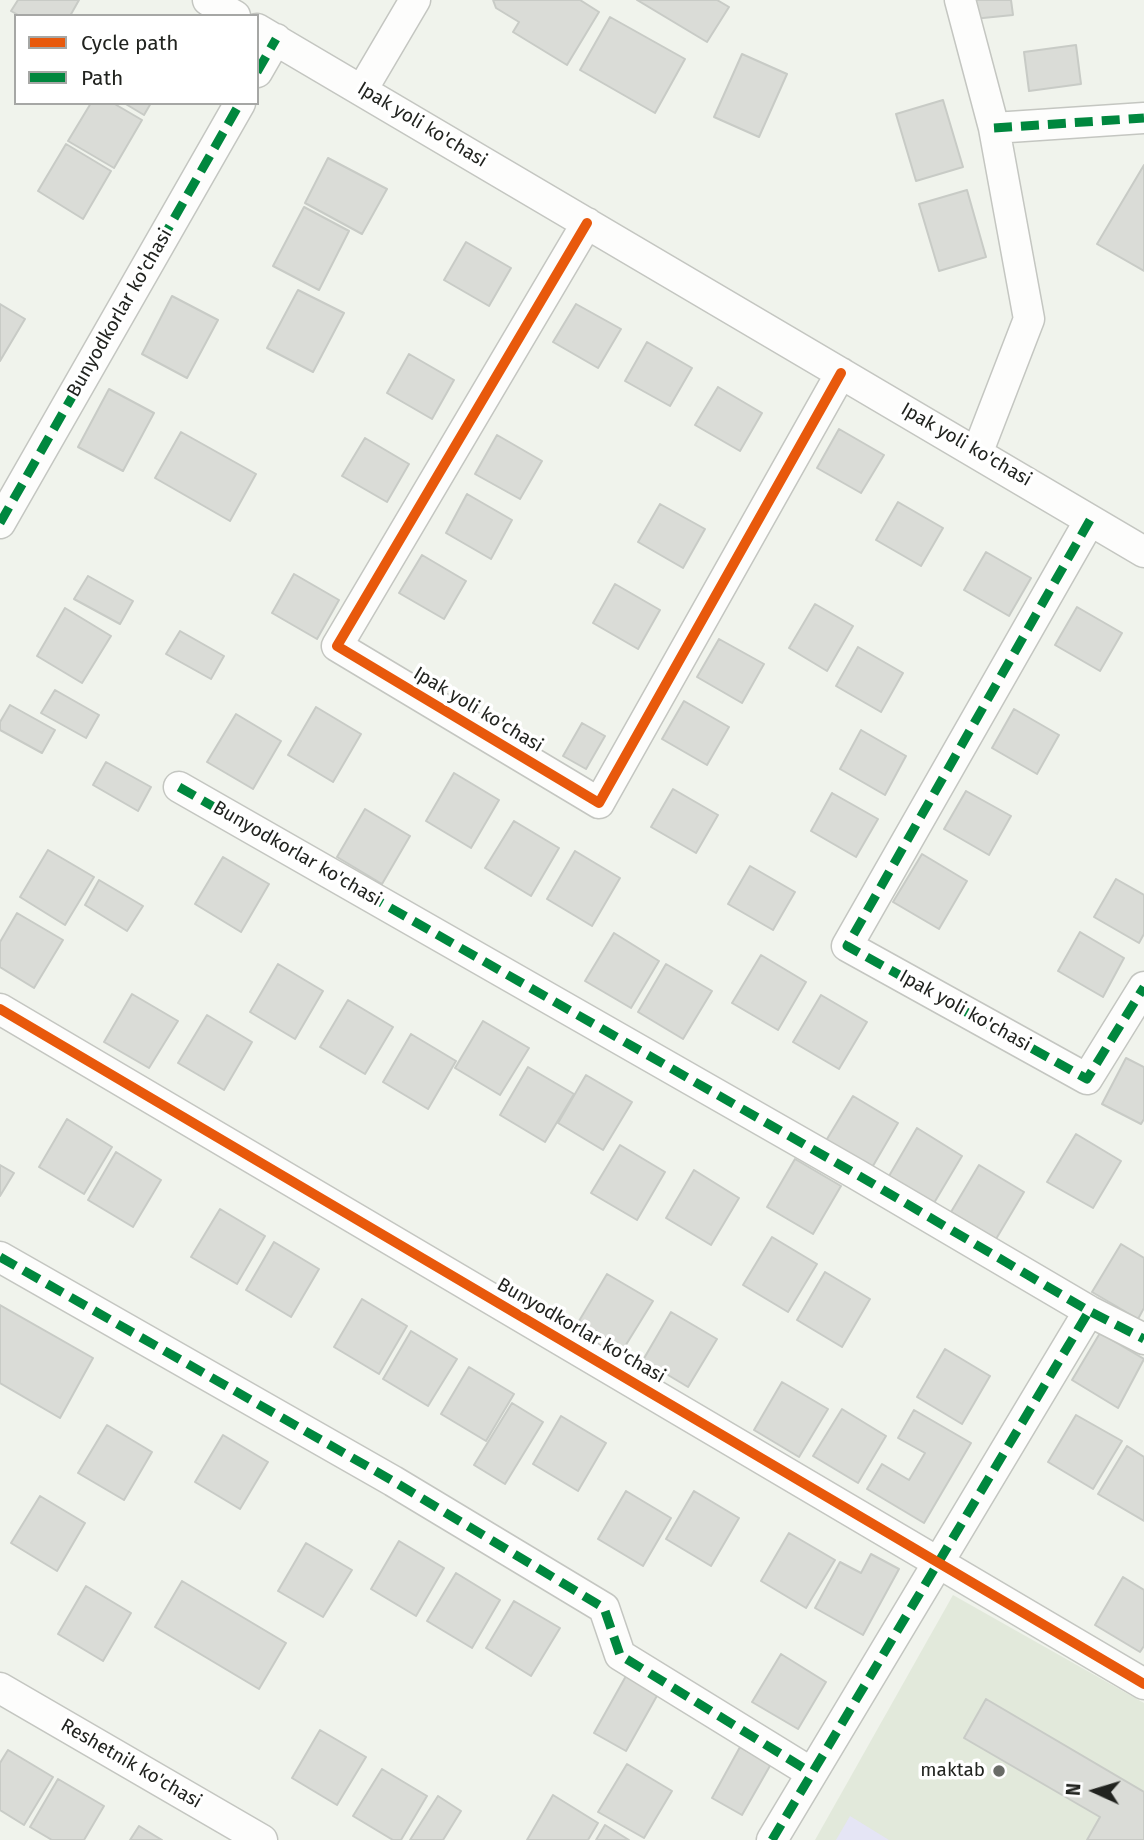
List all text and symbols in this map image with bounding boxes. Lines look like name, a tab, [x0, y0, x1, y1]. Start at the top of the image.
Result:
legend	[14, 14, 259, 105]
text: Cycle path	[81, 30, 179, 56]
text: Path	[81, 65, 123, 91]
street label: Ipak yoli ko'chasi	[353, 77, 491, 173]
street label: Bunyodkorlar ko'chasi	[62, 225, 178, 401]
street label: Ipak yoli ko'chasi	[897, 398, 1035, 492]
street label: Ipak yoli ko'chasi	[409, 662, 547, 758]
street label: Bunyodkorlar ko'chasi	[209, 796, 385, 912]
street label: Ipak yoli ko'chasi	[895, 965, 1035, 1057]
street label: Bunyodkorlar ko'chasi	[493, 1273, 669, 1389]
street label: Reshetnik ko'chasi	[56, 1714, 206, 1814]
north arrow	[1060, 1756, 1130, 1826]
place label: maktab	[920, 1760, 985, 1782]
marker: maktab	[991, 1763, 1007, 1779]
text: N	[1062, 1782, 1085, 1797]

